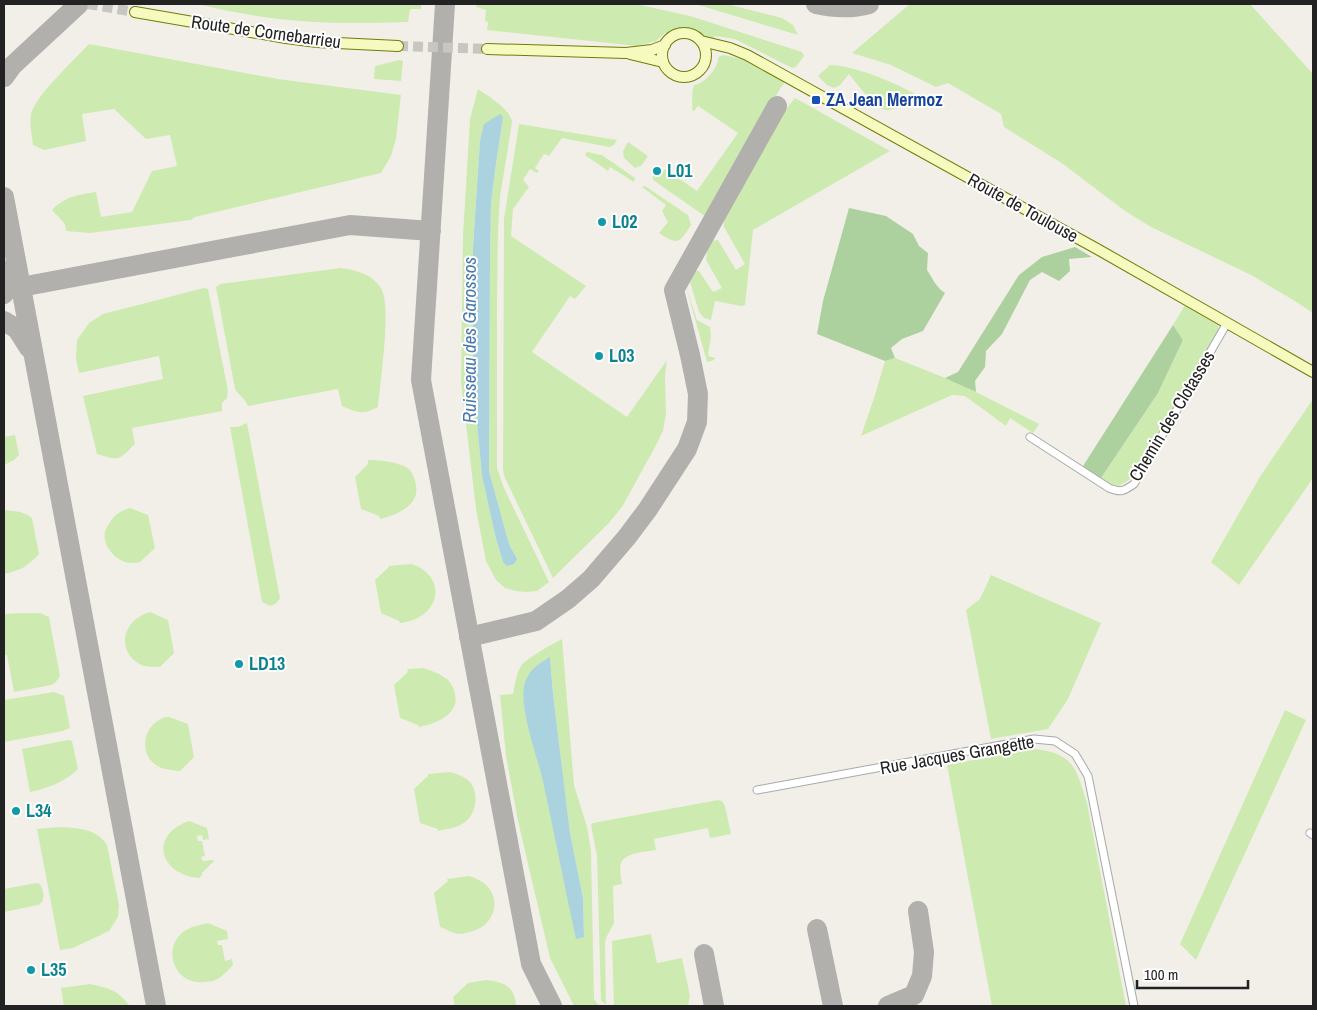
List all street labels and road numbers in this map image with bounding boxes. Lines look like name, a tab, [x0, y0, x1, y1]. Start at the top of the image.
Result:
street label: Route de Cornebarrieu	[190, 9, 343, 54]
street label: Route de Toulouse	[963, 167, 1083, 248]
street label: Chemin des Clotasses	[1123, 346, 1221, 486]
street label: Rue Jacques Grangette	[878, 729, 1036, 780]

